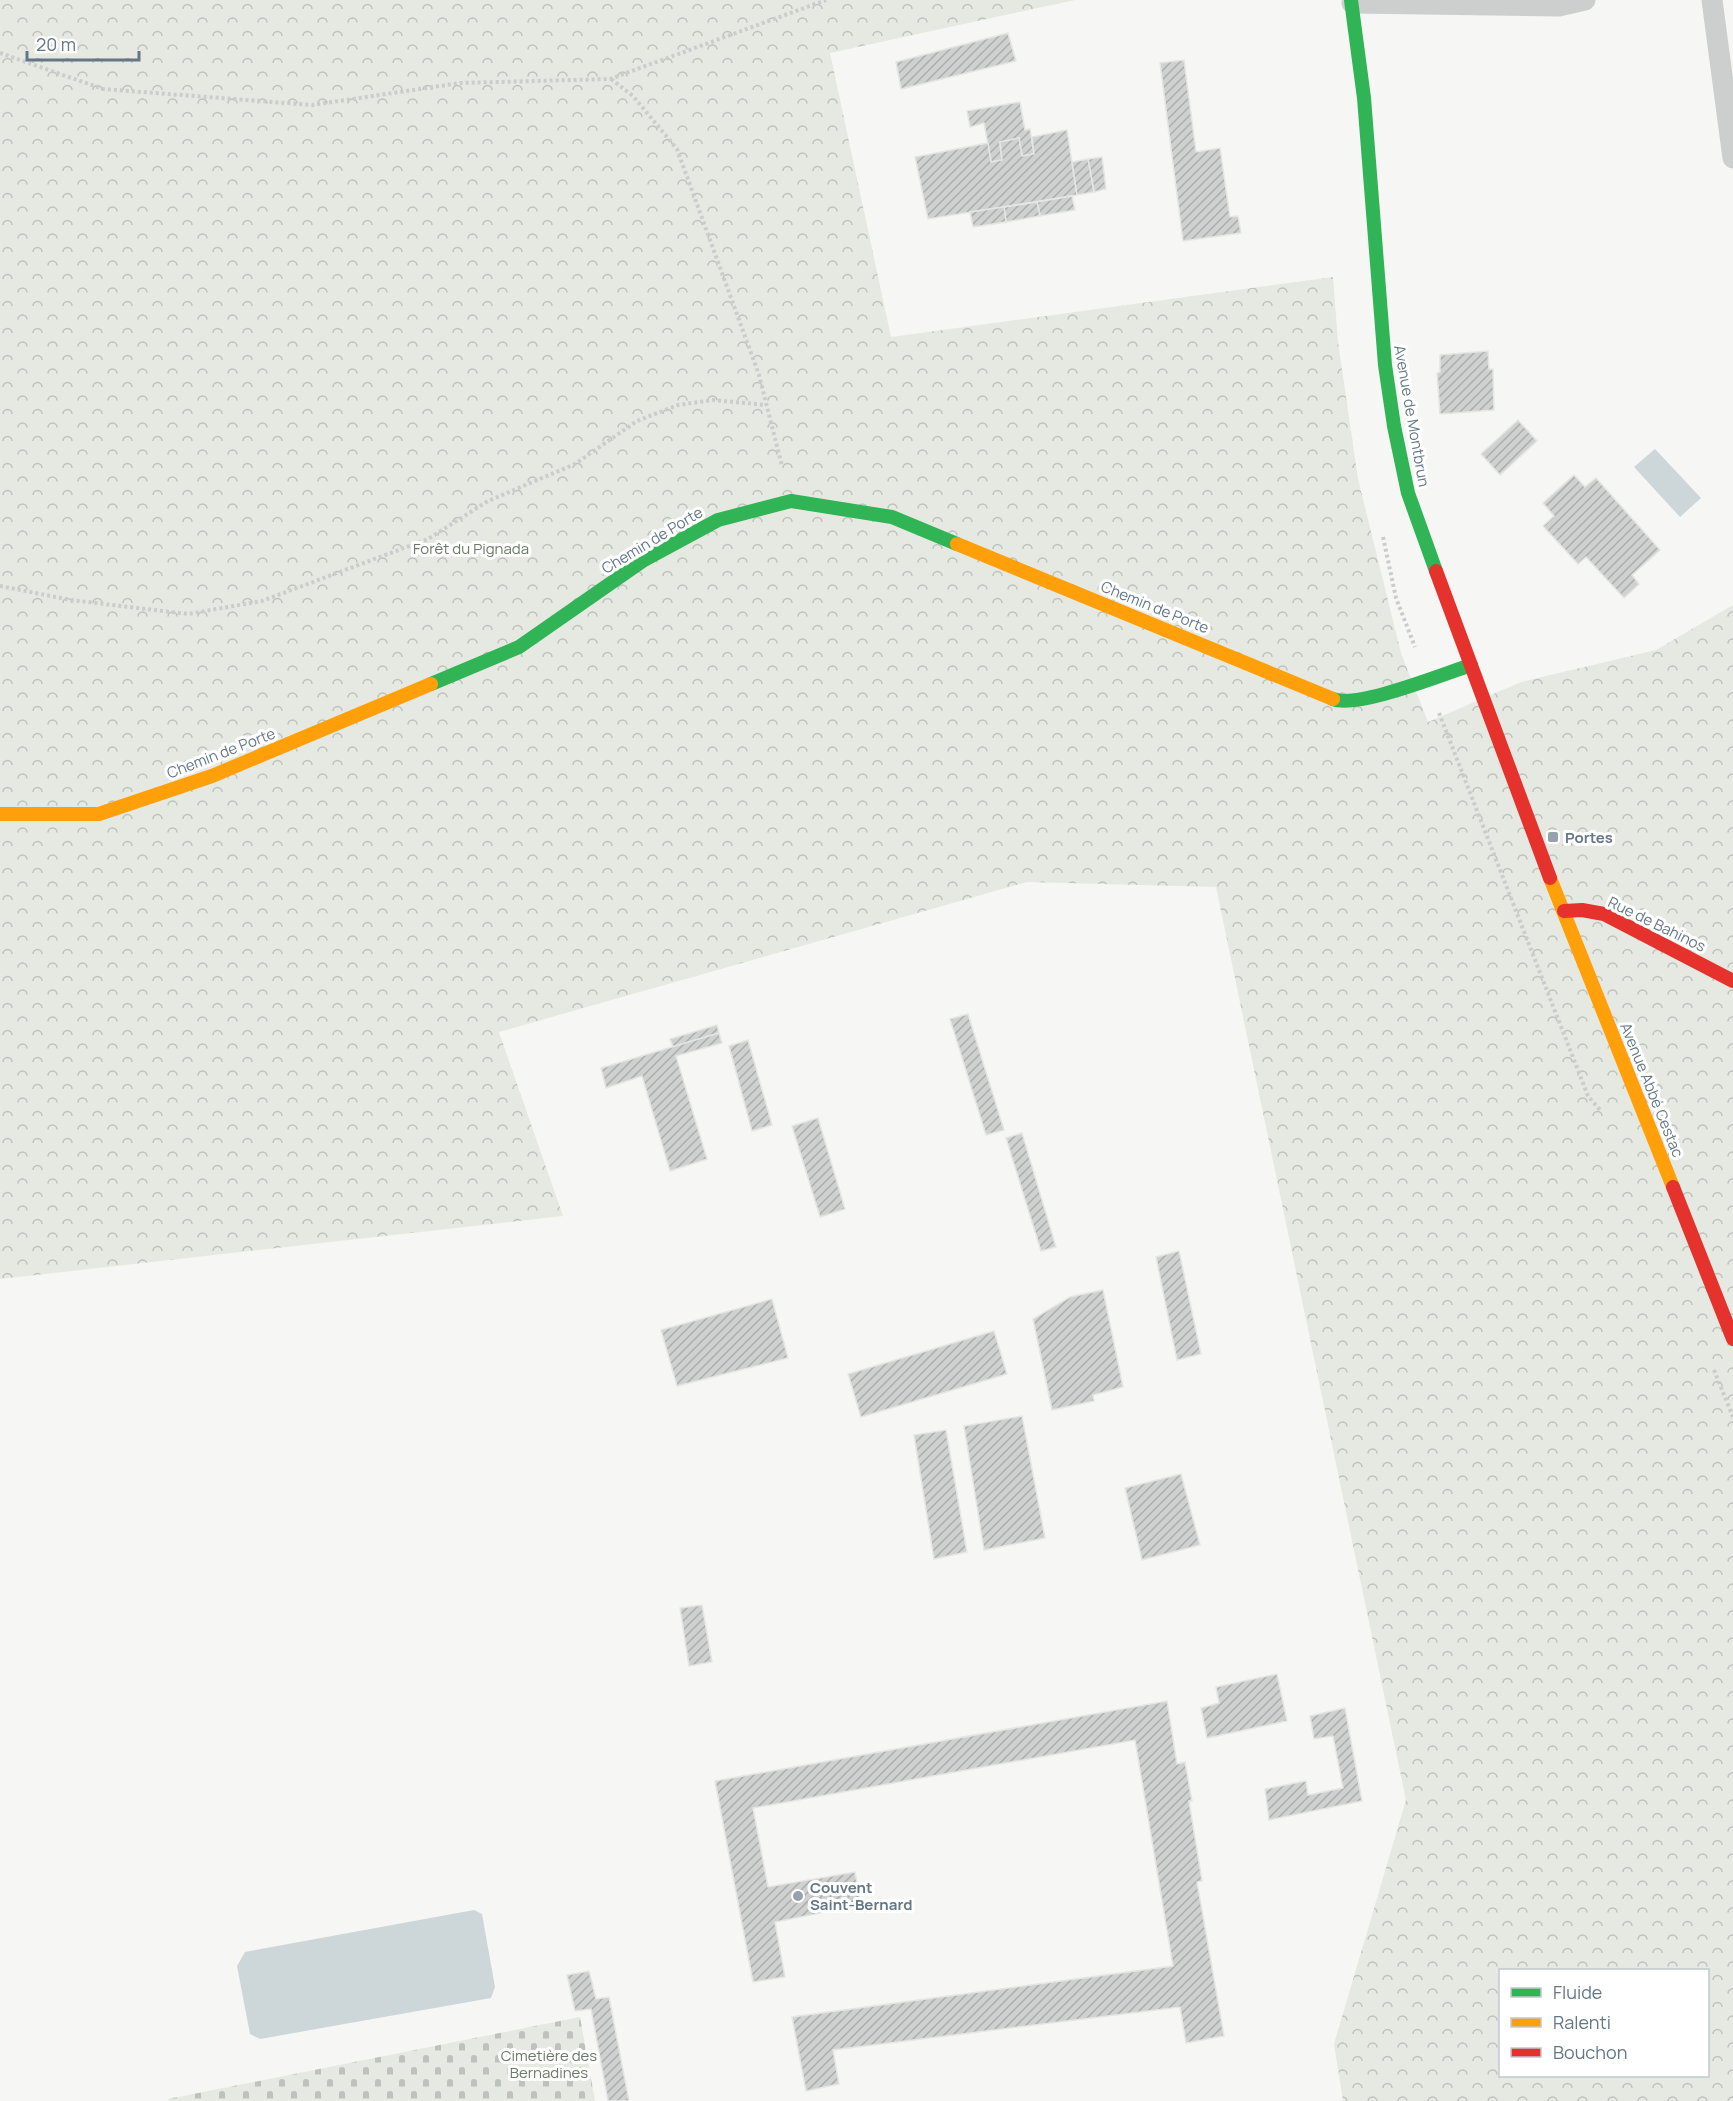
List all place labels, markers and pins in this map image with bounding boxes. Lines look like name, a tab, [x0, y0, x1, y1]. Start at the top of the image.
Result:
place label: Portes	[1565, 827, 1613, 848]
marker: Portes	[1546, 830, 1560, 844]
place label: Couvent Saint-Bernard	[810, 1877, 912, 1915]
marker: Couvent Saint-Bernard	[791, 1889, 805, 1903]

